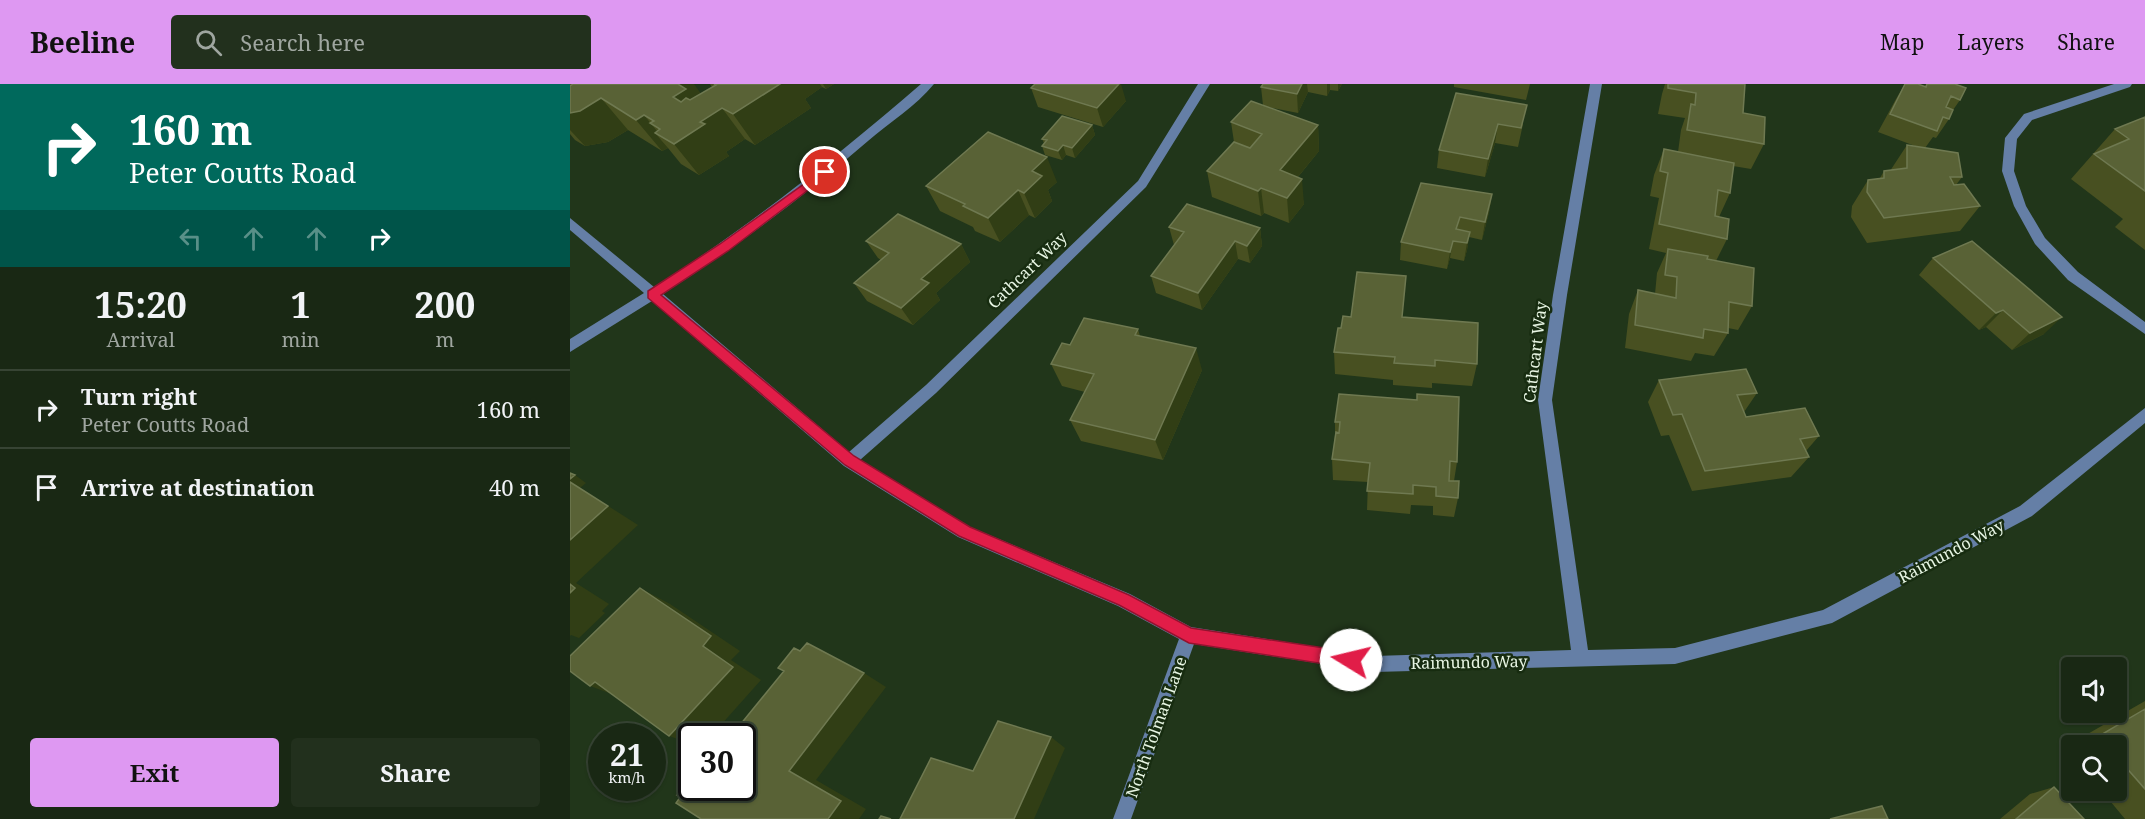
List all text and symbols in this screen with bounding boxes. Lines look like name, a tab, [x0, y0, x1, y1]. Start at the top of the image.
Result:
search box	[171, 15, 591, 69]
text: Beeline	[30, 23, 135, 61]
icon: search	[192, 26, 225, 59]
text: Search here	[240, 27, 365, 57]
text: Map	[1880, 28, 1924, 56]
text: Layers	[1957, 28, 2024, 56]
text: Share	[2057, 28, 2115, 56]
text: 160 m	[129, 100, 253, 157]
icon: right	[30, 108, 108, 186]
pin	[799, 146, 850, 197]
text: Peter Coutts Road	[129, 154, 356, 191]
icon: arrive	[808, 155, 841, 188]
icon: left	[174, 222, 207, 255]
icon: ahead	[237, 222, 270, 255]
icon: ahead	[300, 222, 333, 255]
icon: right	[363, 222, 396, 255]
street label: Cathcart Way	[983, 226, 1072, 313]
text: 15:20	[95, 280, 187, 329]
text: 1	[290, 280, 311, 329]
text: 200	[414, 280, 475, 329]
street label: Cathcart Way	[1518, 299, 1552, 404]
text: Arrival	[107, 326, 175, 353]
text: min	[282, 326, 320, 353]
text: m	[435, 326, 454, 353]
text: Turn right	[81, 381, 197, 411]
icon: right	[30, 393, 63, 426]
text: 160 m	[477, 394, 540, 424]
text: Peter Coutts Road	[81, 411, 249, 438]
icon: arrive	[30, 471, 63, 504]
text: Arrive at destination	[81, 472, 315, 502]
text: 40 m	[489, 472, 540, 502]
street label: Raimundo Way	[1894, 513, 2009, 588]
position arrow	[1319, 628, 1383, 692]
street label: Raimundo Way	[1410, 650, 1529, 674]
street label: North Tolman Lane	[1120, 653, 1192, 801]
map controls	[2061, 657, 2127, 801]
button: sound	[2061, 657, 2127, 723]
speed limit sign: 30	[678, 723, 756, 801]
text: 21	[610, 734, 644, 775]
button: search	[2061, 735, 2127, 801]
button: Exit	[30, 738, 279, 807]
button: Share	[291, 738, 540, 807]
text: km/h	[609, 767, 645, 787]

